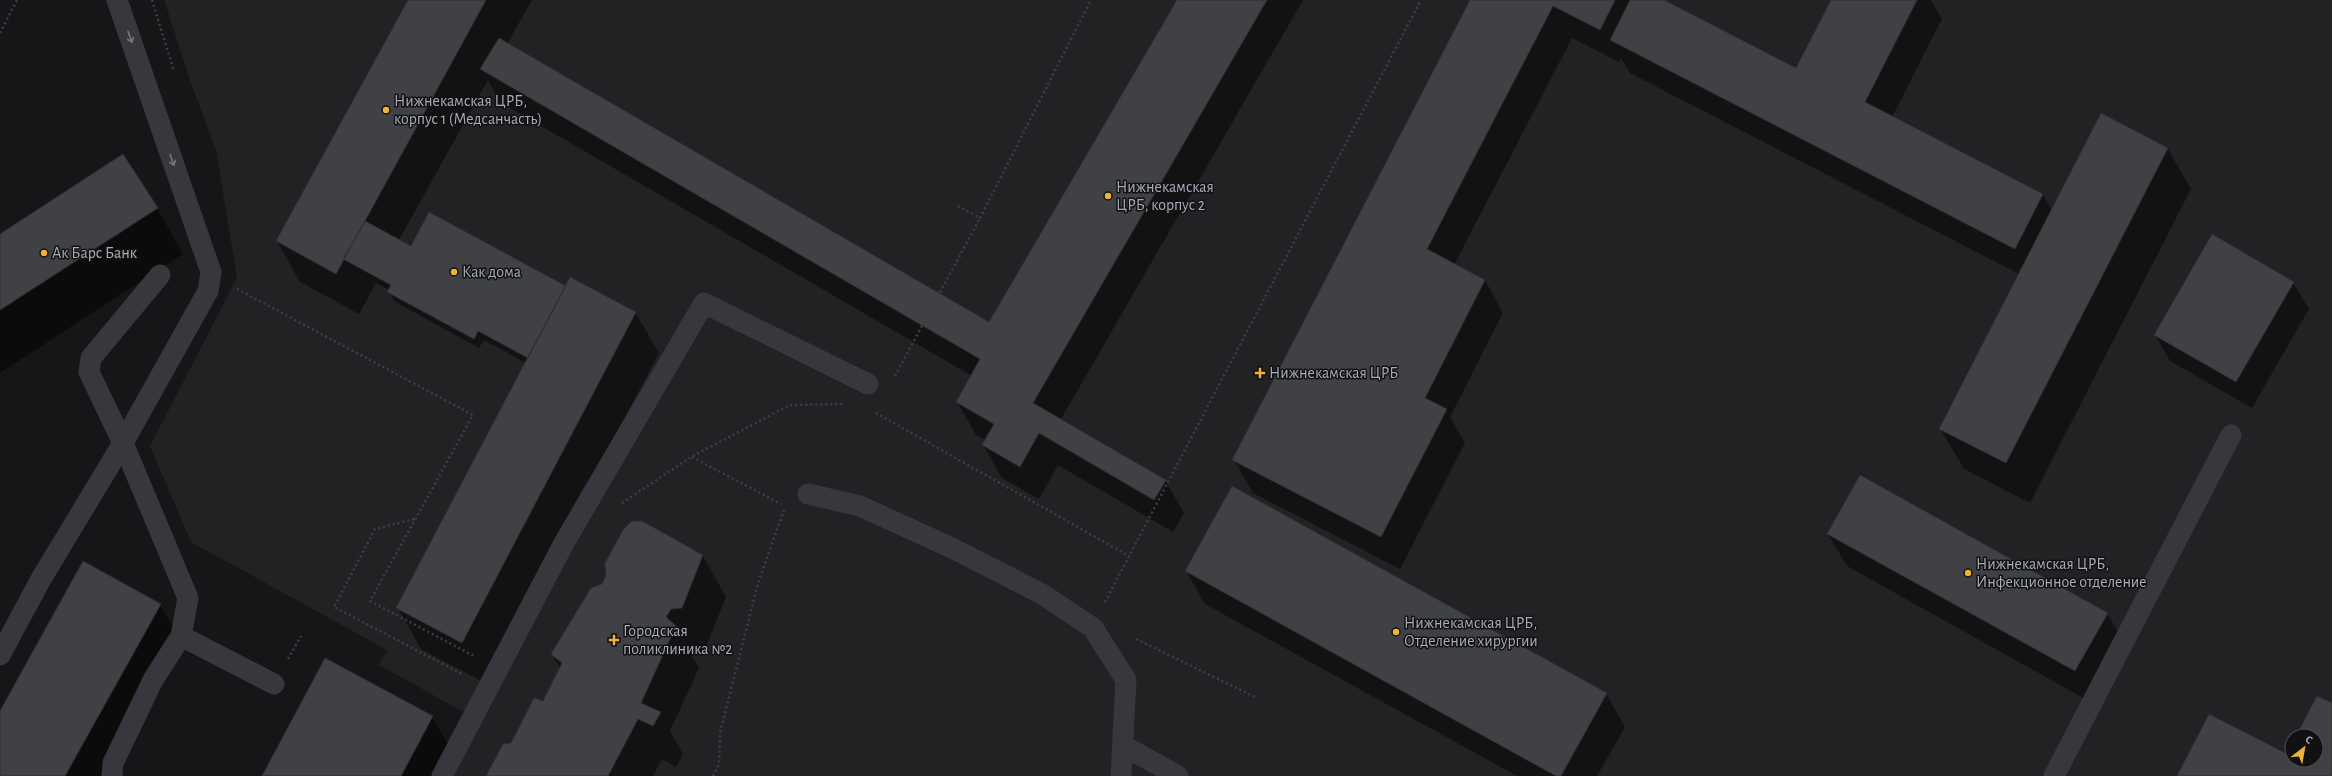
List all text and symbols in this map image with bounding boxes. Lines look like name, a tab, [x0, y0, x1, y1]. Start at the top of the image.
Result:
one-way arrow	[126, 30, 134, 42]
place label: Нижнекамская ЦРБ, корпус 1 (Медсанчасть)	[394, 93, 542, 128]
marker: Нижнекамская ЦРБ, корпус 1 (Медсанчасть)	[381, 105, 391, 115]
one-way arrow	[169, 153, 176, 166]
place label: Нижнекамская ЦРБ, корпус 2	[1116, 179, 1214, 214]
marker: Нижнекамская ЦРБ, корпус 2	[1103, 191, 1113, 201]
place label: Ак Барс Банк	[52, 245, 138, 261]
marker: Ак Барс Банк	[39, 248, 49, 258]
place label: Как дома	[462, 264, 521, 280]
marker: Как дома	[449, 267, 459, 277]
place label: Нижнекамская ЦРБ	[1269, 365, 1398, 381]
marker: Нижнекамская ЦРБ	[1254, 367, 1266, 379]
place label: Нижнекамская ЦРБ, Инфекционное отделение	[1976, 556, 2147, 590]
marker: Нижнекамская ЦРБ, Инфекционное отделение	[1963, 568, 1973, 578]
place label: Нижнекамская ЦРБ, Отделение хирургии	[1404, 615, 1538, 650]
place label: Городская поликлиника №2	[623, 623, 733, 657]
marker: Нижнекамская ЦРБ, Отделение хирургии	[1391, 627, 1401, 637]
marker: Городская поликлиника №2	[608, 634, 620, 646]
north arrow	[2284, 728, 2324, 768]
text: С	[2303, 734, 2314, 746]

